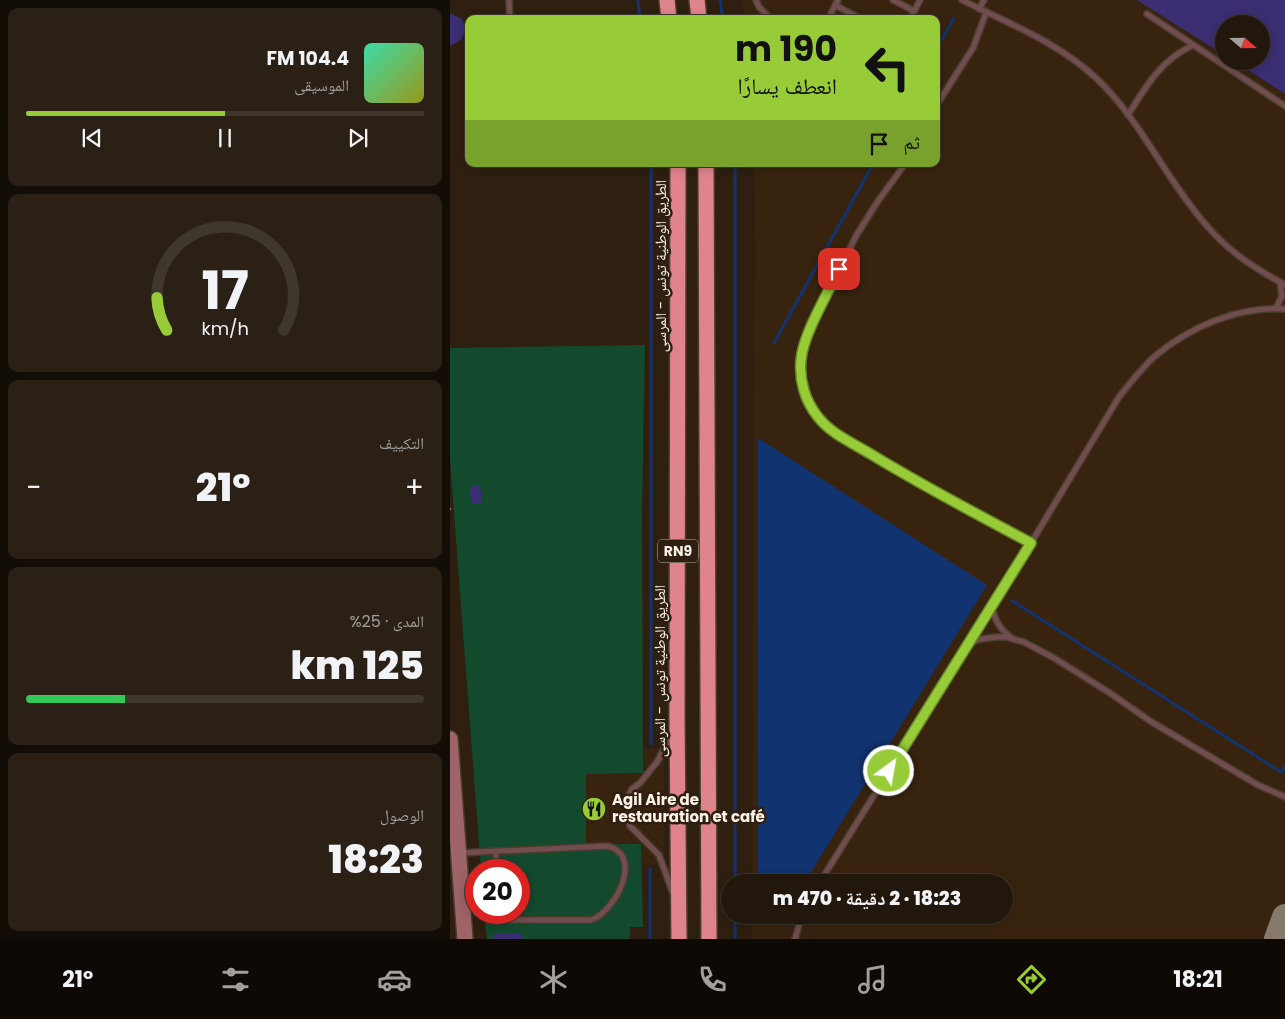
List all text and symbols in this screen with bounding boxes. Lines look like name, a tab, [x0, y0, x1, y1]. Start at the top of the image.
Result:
north arrow	[1215, 15, 1270, 70]
map controls	[1215, 15, 1270, 70]
text: 190 m	[735, 24, 837, 73]
icon: left	[855, 35, 920, 100]
text: 104.4 FM	[267, 45, 349, 72]
text: انعطف يسارًا	[737, 71, 837, 102]
text: الموسيقى	[294, 74, 349, 97]
icon: previous	[78, 124, 106, 152]
icon: pause	[211, 124, 239, 152]
icon: next	[344, 124, 372, 152]
text: ثم	[903, 129, 920, 156]
icon: arrive	[865, 130, 893, 158]
street label: الطريق الوطنية تونس - المرسى	[650, 180, 671, 352]
pin	[818, 248, 860, 290]
text: 17	[201, 254, 249, 327]
icon: arrive	[825, 255, 853, 283]
text: km/h	[201, 316, 249, 341]
text: التكييف	[379, 432, 424, 455]
text: 21°	[196, 461, 250, 514]
text: −	[26, 468, 41, 507]
text: +	[405, 468, 424, 507]
road number: RN9	[658, 540, 698, 562]
street label: الطريق الوطنية تونس - المرسى	[649, 585, 670, 757]
text: المدى · 25%	[349, 610, 424, 633]
text: 125 km	[290, 639, 424, 692]
position arrow	[862, 744, 914, 796]
place label: Agil Aire de restauration et café	[612, 789, 765, 827]
restaurant icon: Agil Aire de restauration et café	[581, 796, 607, 822]
text: الوصول	[380, 804, 424, 827]
text: 18:23	[328, 833, 424, 886]
speed limit sign: 20	[465, 859, 530, 924]
text: 18:23 · 2 دقيقة · 470 m	[773, 885, 961, 912]
icon: filters	[218, 962, 253, 997]
icon: car	[377, 962, 412, 997]
icon: climate	[536, 962, 571, 997]
icon: phone	[695, 962, 730, 997]
icon: music	[855, 962, 890, 997]
icon: directions	[1014, 962, 1049, 997]
text: 21°	[62, 964, 93, 995]
text: 18:21	[1173, 964, 1223, 995]

